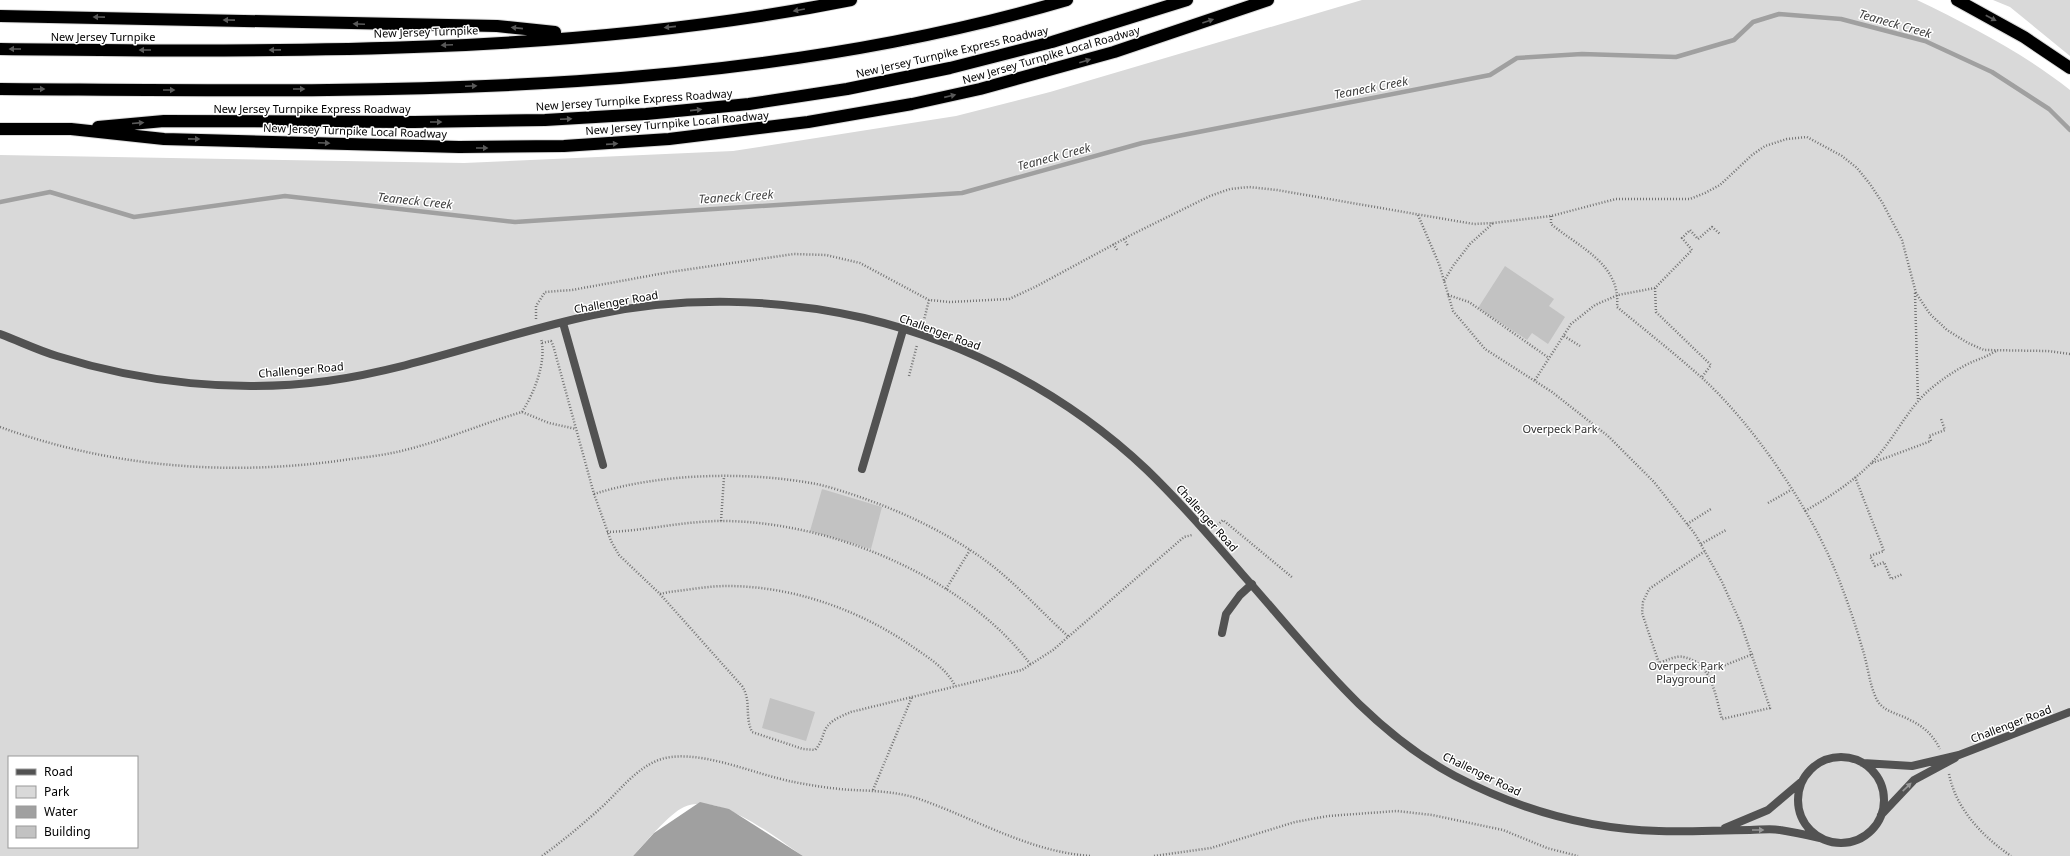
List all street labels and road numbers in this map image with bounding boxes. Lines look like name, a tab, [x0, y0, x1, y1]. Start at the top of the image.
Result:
street label: New Jersey Turnpike	[373, 22, 479, 41]
street label: New Jersey Turnpike Express Roadway	[854, 22, 1050, 81]
street label: New Jersey Turnpike Local Roadway	[960, 22, 1142, 87]
street label: New Jersey Turnpike	[51, 29, 155, 44]
street label: New Jersey Turnpike Express Roadway	[535, 85, 733, 114]
street label: New Jersey Turnpike Express Roadway	[213, 101, 411, 116]
street label: New Jersey Turnpike Local Roadway	[585, 107, 770, 138]
street label: New Jersey Turnpike Local Roadway	[263, 120, 448, 141]
street label: Challenger Road	[573, 287, 659, 316]
street label: Challenger Road	[897, 310, 983, 353]
street label: Challenger Road	[258, 358, 344, 381]
street label: Challenger Road	[1173, 481, 1242, 554]
street label: Challenger Road	[1968, 701, 2053, 746]
street label: Challenger Road	[1441, 748, 1524, 799]

